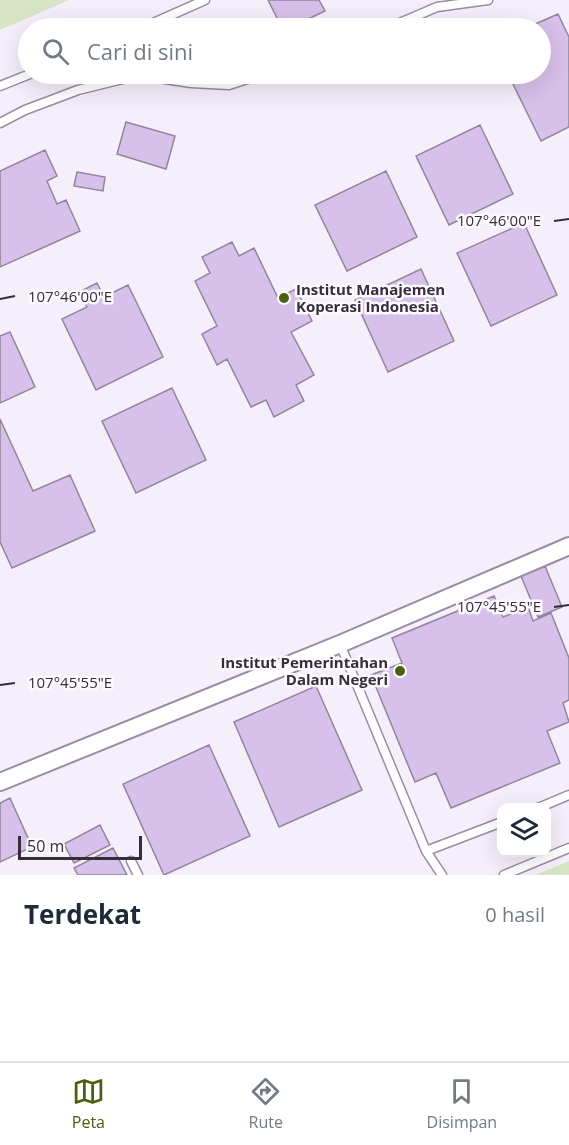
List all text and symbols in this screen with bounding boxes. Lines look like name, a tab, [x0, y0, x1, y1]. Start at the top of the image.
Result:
search box	[18, 18, 551, 84]
icon: search	[39, 35, 72, 68]
text: Cari di sini	[87, 36, 193, 66]
text: 107°46'00"E	[457, 210, 541, 230]
place label: Institut Manajemen Koperasi Indonesia	[296, 279, 445, 316]
text: 107°46'00"E	[28, 286, 112, 306]
marker: Institut Manajemen Koperasi Indonesia	[277, 291, 291, 305]
text: 107°45'55"E	[457, 596, 541, 616]
place label: Institut Pemerintahan Dalam Negeri	[220, 652, 388, 689]
marker: Institut Pemerintahan Dalam Negeri	[393, 664, 407, 678]
text: 107°45'55"E	[28, 672, 112, 692]
map controls	[497, 803, 551, 857]
button: layers	[497, 803, 551, 857]
scale bar	[18, 833, 142, 860]
text: 50 m	[27, 835, 64, 857]
text: Terdekat	[24, 896, 141, 932]
text: 0 hasil	[485, 901, 545, 928]
tab: Peta	[72, 1075, 105, 1133]
tab: Rute	[249, 1075, 283, 1133]
tab: Disimpan	[427, 1075, 497, 1133]

